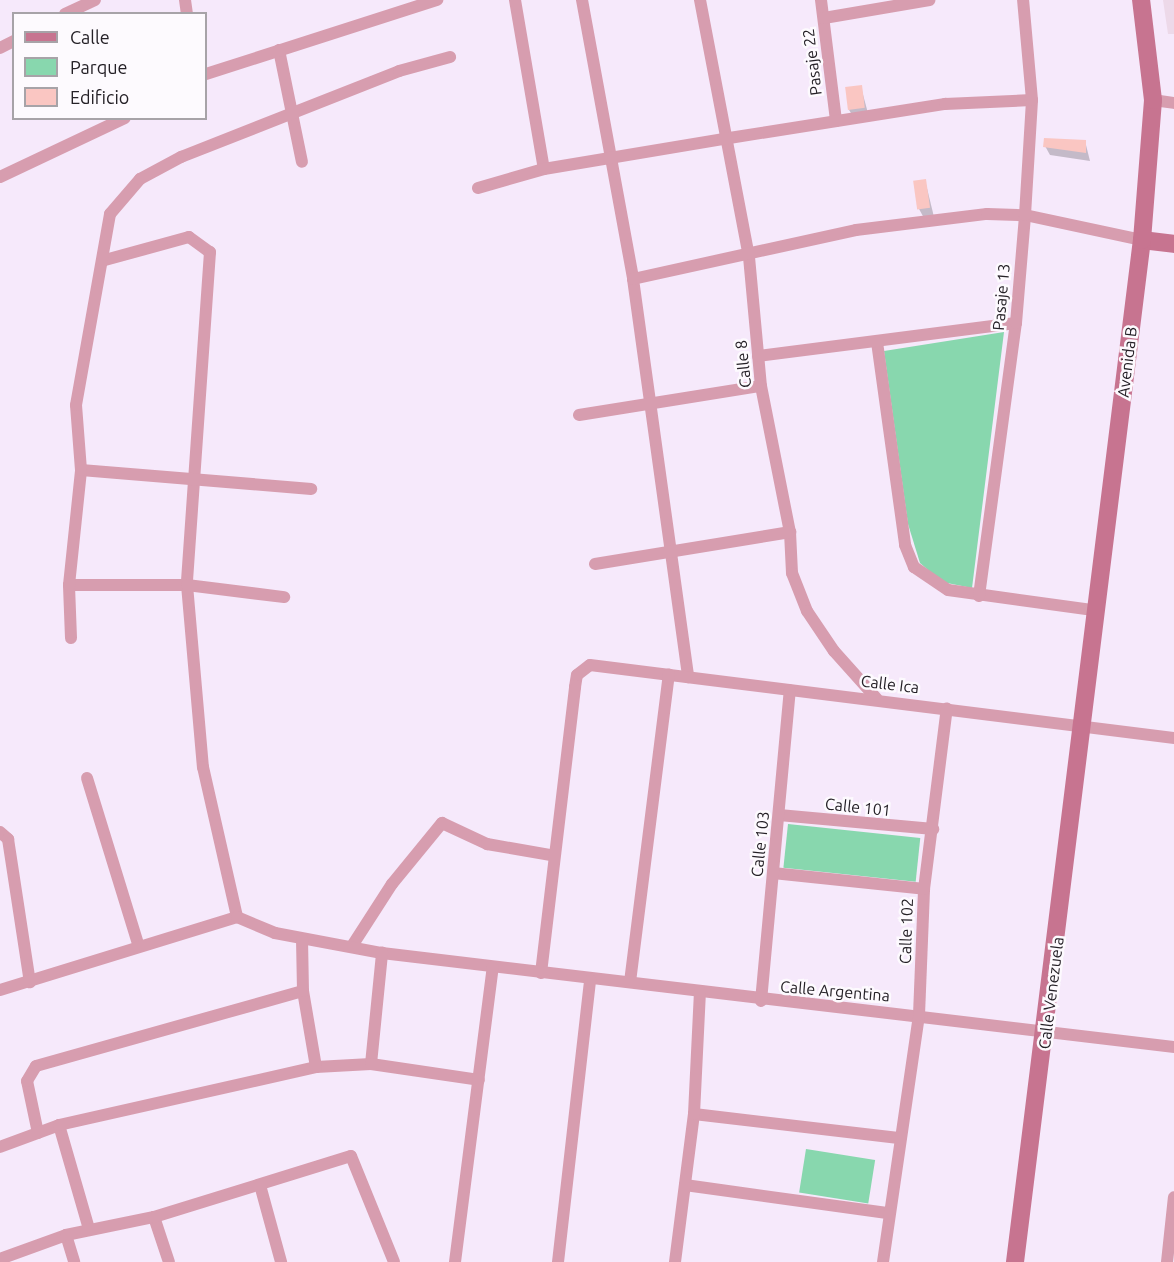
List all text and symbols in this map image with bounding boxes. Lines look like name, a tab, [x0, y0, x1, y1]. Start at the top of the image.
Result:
legend	[12, 12, 207, 120]
text: Calle	[70, 27, 110, 47]
street label: Pasaje 22	[798, 27, 826, 97]
text: Parque	[70, 57, 127, 77]
text: Edificio	[70, 87, 129, 107]
street label: Pasaje 13	[989, 263, 1013, 331]
street label: Avenida B	[1113, 325, 1141, 399]
street label: Calle 8	[731, 339, 755, 389]
street label: Calle Ica	[860, 671, 920, 697]
street label: Calle 101	[824, 794, 892, 820]
street label: Calle 103	[747, 810, 773, 878]
street label: Calle 102	[895, 898, 917, 964]
street label: Calle Venezuela	[1035, 936, 1067, 1050]
street label: Calle Argentina	[779, 977, 891, 1005]

